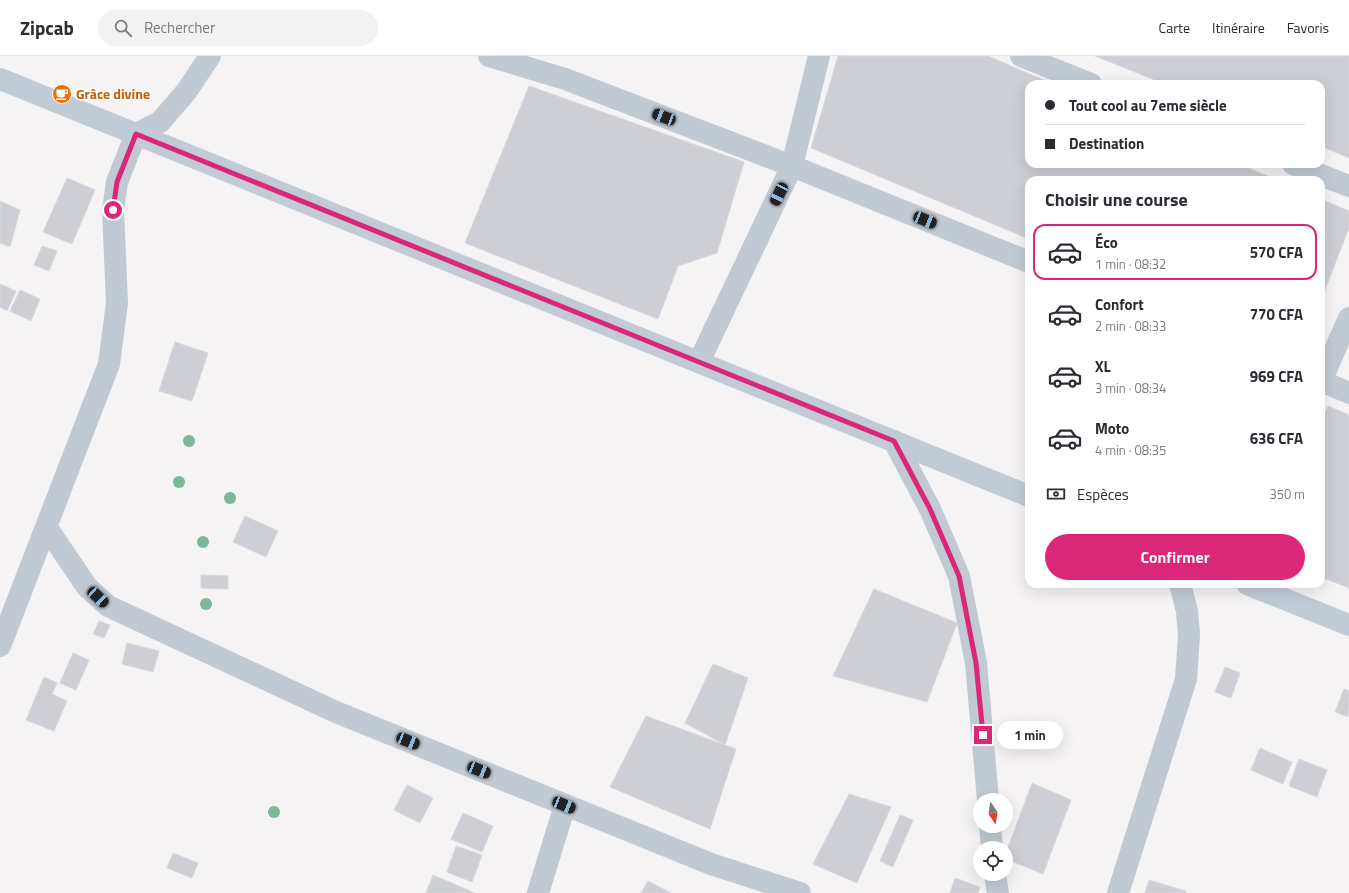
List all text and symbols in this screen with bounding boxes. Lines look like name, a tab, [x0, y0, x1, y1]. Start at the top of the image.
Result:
search box	[98, 10, 378, 46]
text: Zipcab	[20, 13, 74, 42]
text: Rechercher	[144, 16, 215, 39]
icon: search	[112, 17, 134, 39]
text: Carte	[1159, 17, 1190, 38]
text: Itinéraire	[1212, 17, 1265, 38]
text: Favoris	[1287, 17, 1329, 38]
cafe icon: Grâce divine	[51, 83, 73, 105]
place label: Grâce divine	[76, 83, 150, 104]
text: Tout cool au 7eme siècle	[1069, 94, 1227, 117]
car	[651, 107, 677, 127]
text: Destination	[1069, 132, 1144, 155]
car	[768, 181, 790, 207]
text: Choisir une course	[1045, 186, 1188, 213]
route start	[104, 201, 122, 219]
car	[912, 210, 938, 230]
text: Éco	[1095, 231, 1118, 254]
icon: car	[1047, 234, 1083, 270]
text: 570 CFA	[1250, 241, 1303, 264]
text: 1 min · 08:32	[1095, 254, 1166, 274]
text: Confort	[1095, 293, 1144, 316]
icon: car	[1047, 296, 1083, 332]
text: 770 CFA	[1250, 303, 1303, 326]
text: 2 min · 08:33	[1095, 316, 1166, 336]
text: XL	[1095, 355, 1111, 378]
icon: car	[1047, 358, 1083, 394]
text: 969 CFA	[1250, 365, 1303, 388]
text: 3 min · 08:34	[1095, 378, 1166, 398]
text: Moto	[1095, 417, 1129, 440]
icon: car	[1047, 420, 1083, 456]
text: 636 CFA	[1250, 427, 1303, 450]
text: 4 min · 08:35	[1095, 440, 1166, 460]
icon: cash	[1045, 483, 1067, 505]
text: Espèces	[1077, 483, 1129, 506]
text: 350 m	[1269, 484, 1305, 504]
button: Confirmer	[1045, 534, 1305, 580]
car	[85, 584, 111, 610]
callout: 1 min	[997, 721, 1063, 749]
text: 1 min	[1014, 725, 1046, 745]
route end	[974, 726, 992, 744]
car	[395, 731, 421, 751]
car	[466, 760, 492, 780]
north arrow	[973, 793, 1013, 833]
map controls	[973, 793, 1013, 881]
car	[551, 795, 577, 815]
button: locate	[973, 841, 1013, 881]

